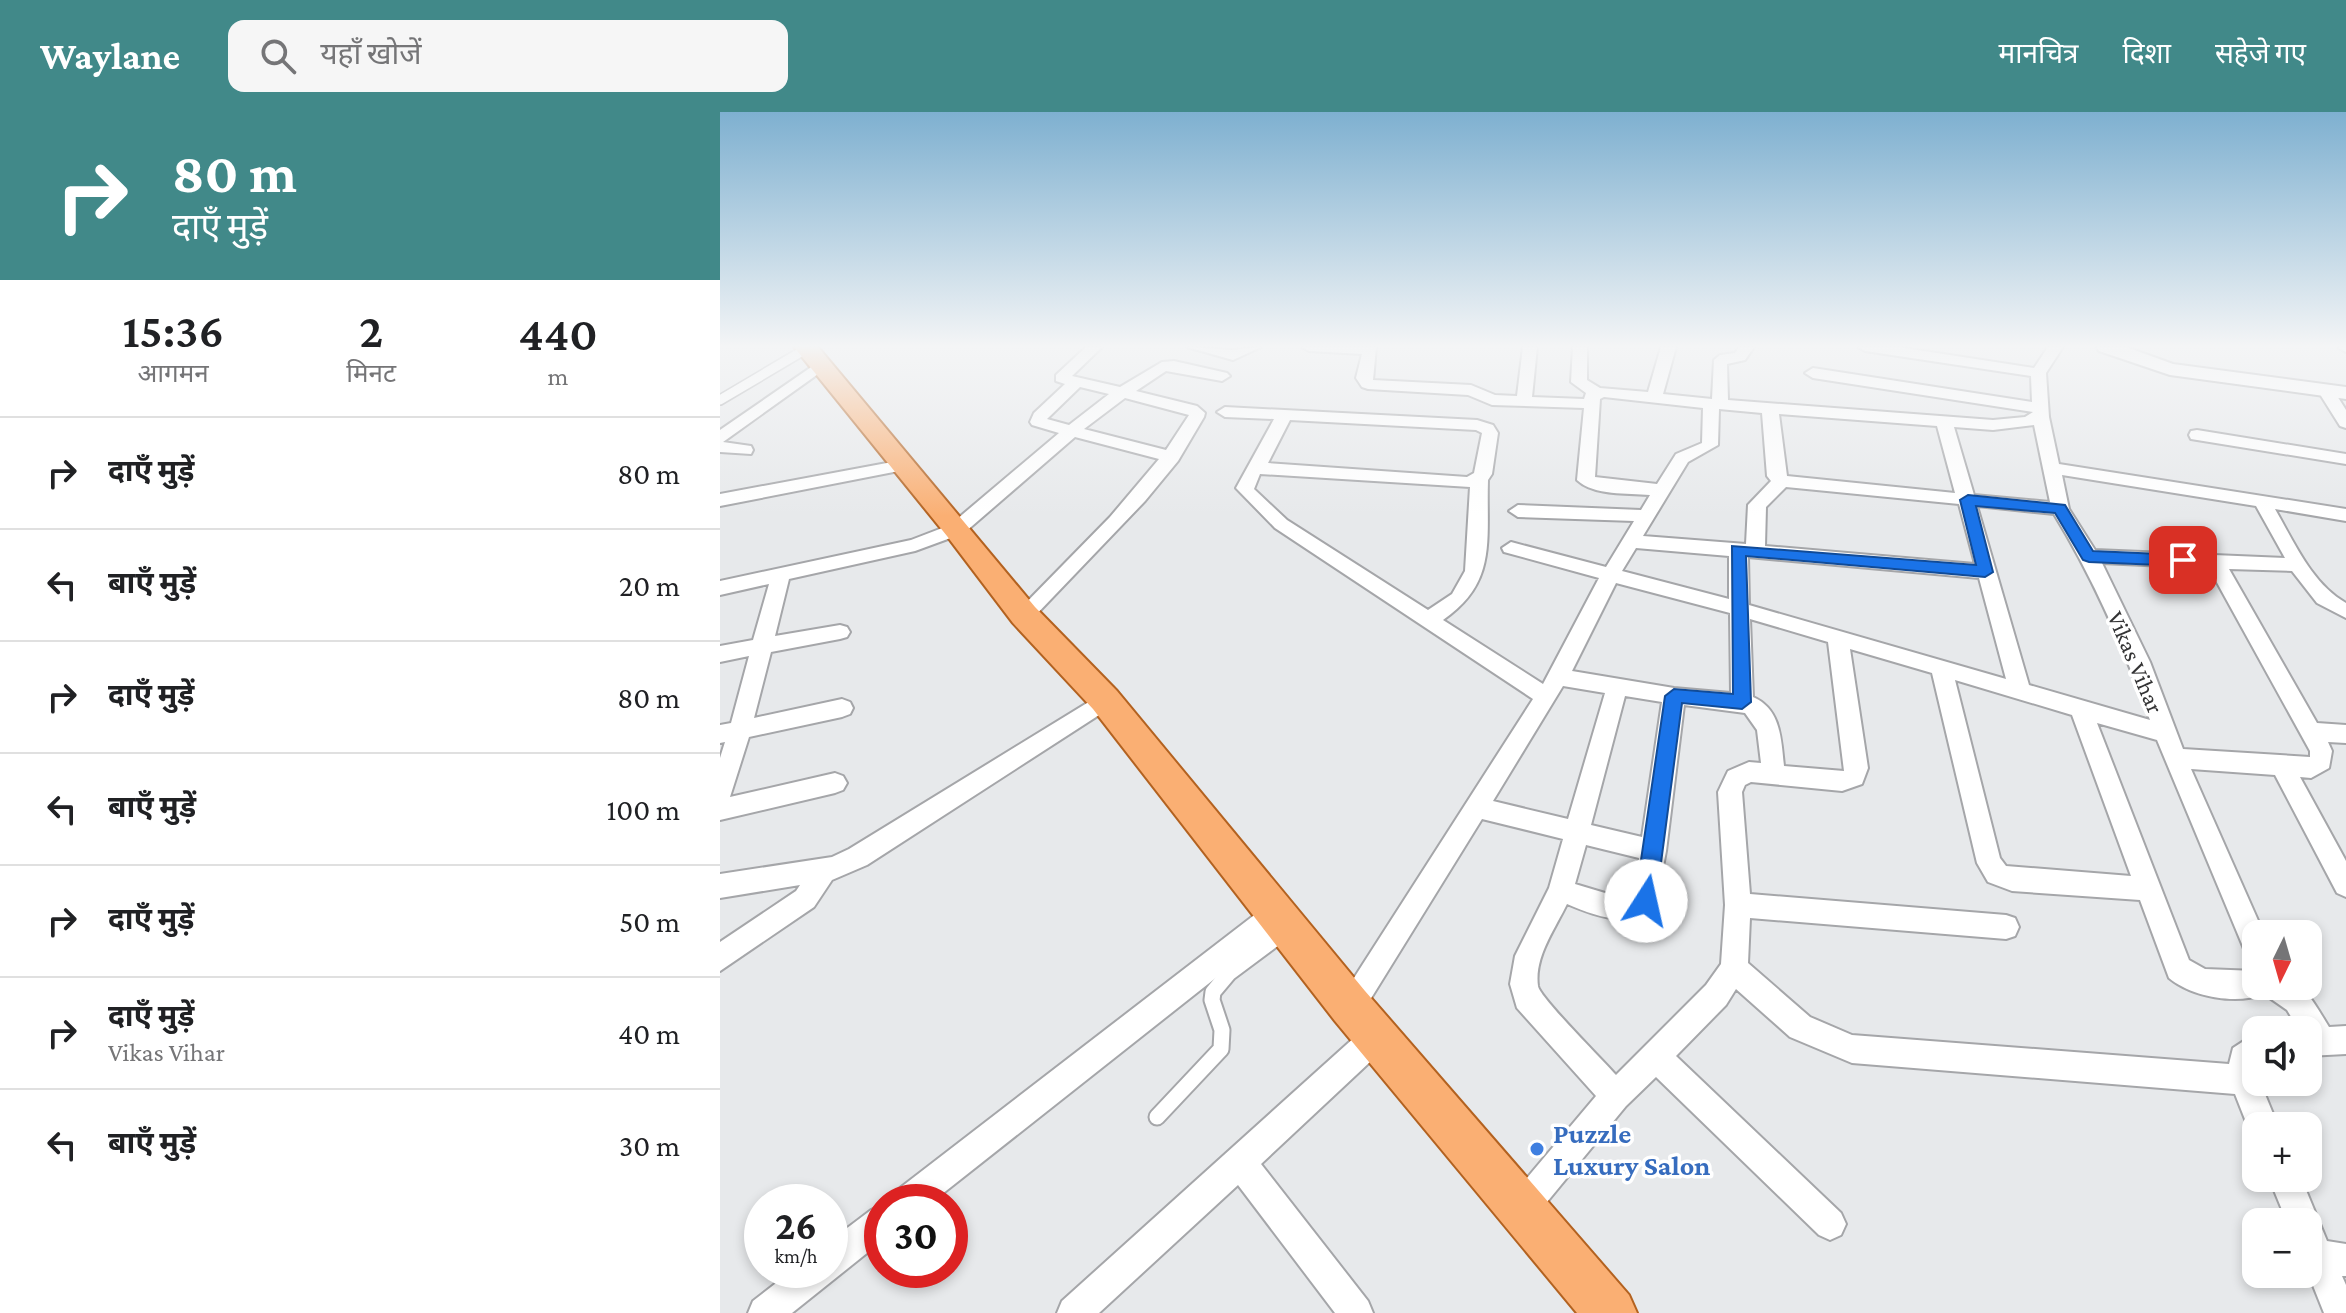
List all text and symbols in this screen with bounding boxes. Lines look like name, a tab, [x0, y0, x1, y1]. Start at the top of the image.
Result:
search box	[228, 20, 788, 92]
icon: search	[256, 34, 300, 78]
text: Waylane	[40, 35, 180, 77]
text: यहाँ खोजें	[320, 37, 422, 70]
text: मानचित्र	[1998, 38, 2079, 69]
text: दिशा	[2123, 38, 2171, 69]
text: सहेजे गए	[2215, 38, 2306, 69]
text: 80 m	[172, 142, 297, 204]
icon: right	[40, 144, 144, 248]
text: दाएँ मुड़ें	[172, 207, 268, 247]
text: 15:36	[122, 304, 224, 357]
text: 2	[359, 304, 383, 357]
text: 440	[519, 307, 598, 360]
text: आगमन	[138, 359, 209, 388]
text: मिनट	[346, 359, 396, 388]
text: m	[548, 362, 569, 391]
icon: right	[40, 451, 84, 495]
text: दाएँ मुड़ें	[108, 454, 194, 487]
text: 80 m	[617, 457, 680, 490]
pin	[2149, 526, 2217, 594]
icon: arrive	[2161, 538, 2205, 582]
icon: left	[40, 563, 84, 607]
text: बाएँ मुड़ें	[108, 566, 196, 599]
text: 20 m	[619, 569, 680, 602]
street label: Vikas Vihar	[2102, 607, 2170, 717]
icon: right	[40, 675, 84, 719]
text: दाएँ मुड़ें	[108, 678, 194, 711]
text: 80 m	[617, 681, 680, 714]
icon: left	[40, 787, 84, 831]
text: बाएँ मुड़ें	[108, 790, 196, 823]
text: 100 m	[606, 793, 680, 826]
position arrow	[1604, 859, 1688, 943]
icon: right	[40, 899, 84, 943]
text: दाएँ मुड़ें	[108, 902, 194, 935]
text: 50 m	[619, 905, 680, 938]
north arrow	[2242, 920, 2322, 1000]
map controls	[2242, 920, 2322, 1288]
text: दाएँ मुड़ें	[108, 999, 194, 1032]
icon: right	[40, 1011, 84, 1055]
button: sound	[2242, 1016, 2322, 1096]
text: 40 m	[618, 1017, 680, 1050]
text: Vikas Vihar	[108, 1038, 225, 1067]
button: +	[2242, 1112, 2322, 1192]
place label: Puzzle Luxury Salon	[1553, 1118, 1710, 1181]
icon: left	[40, 1123, 84, 1167]
text: बाएँ मुड़ें	[108, 1126, 196, 1159]
text: 30 m	[619, 1129, 680, 1162]
marker: Puzzle Luxury Salon	[1528, 1140, 1546, 1158]
speed limit sign: 30	[864, 1184, 968, 1288]
text: 26	[775, 1203, 817, 1248]
button: −	[2242, 1208, 2322, 1288]
text: km/h	[774, 1245, 818, 1267]

